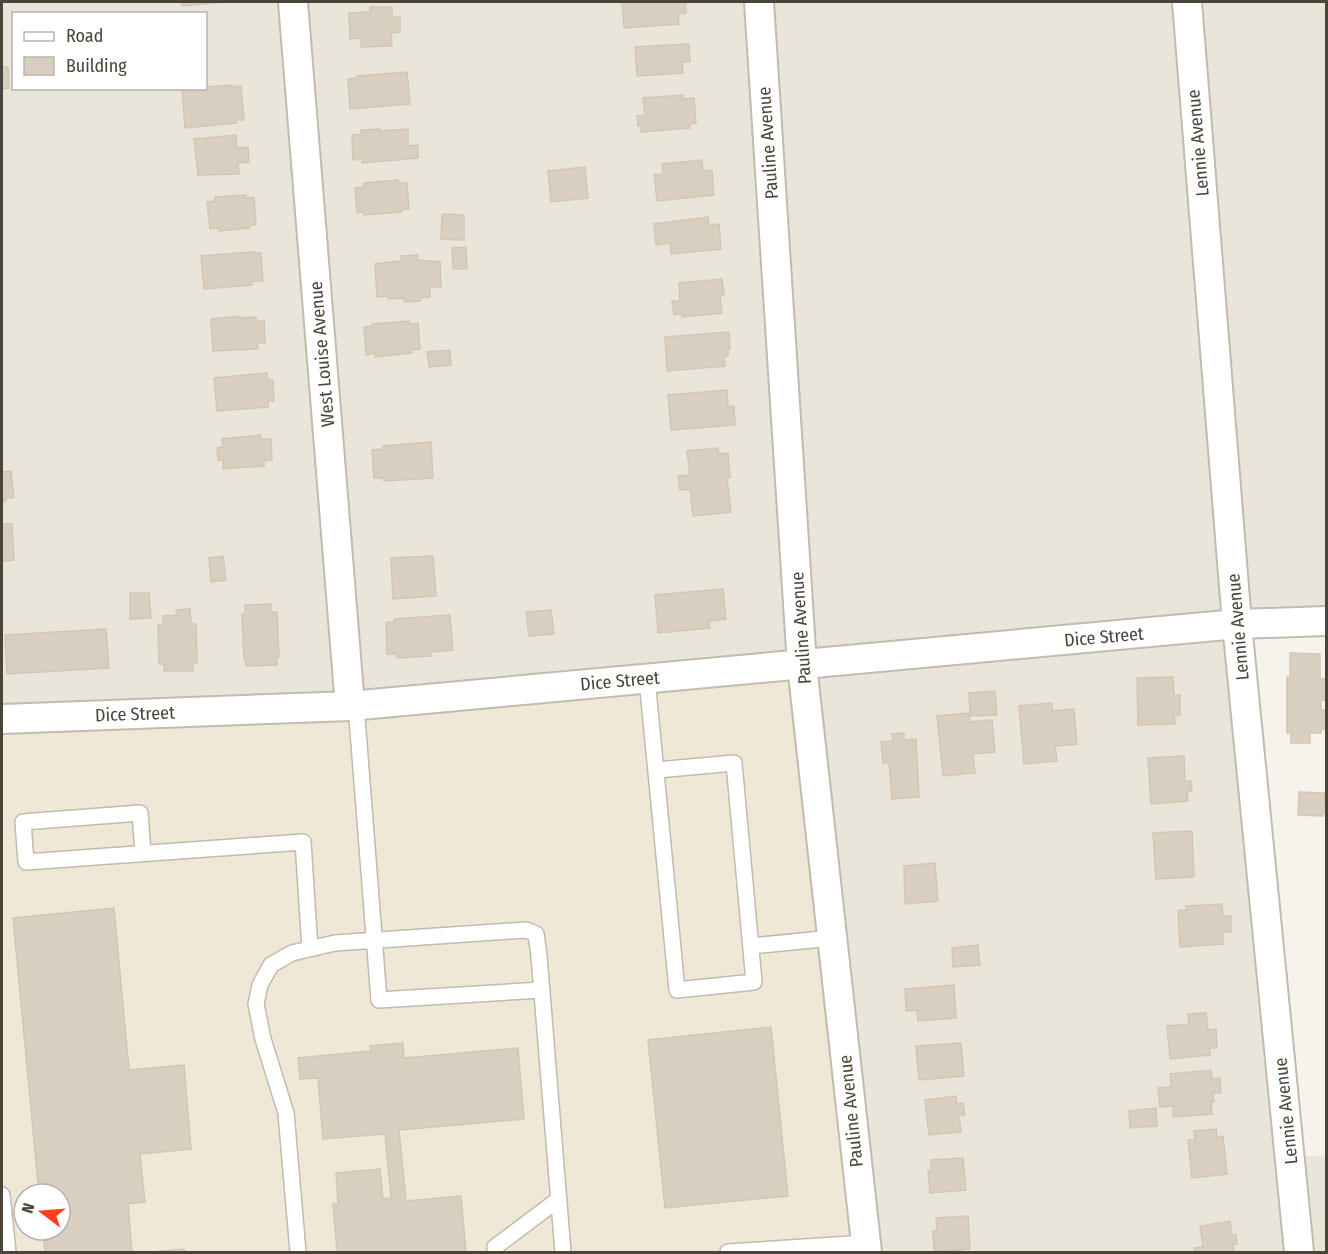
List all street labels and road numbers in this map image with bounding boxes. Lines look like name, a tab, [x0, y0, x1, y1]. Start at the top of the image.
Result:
street label: Pauline Avenue	[753, 86, 783, 200]
street label: Lennie Avenue	[1182, 89, 1214, 197]
street label: West Louise Avenue	[305, 280, 339, 428]
street label: Pauline Avenue	[786, 571, 816, 685]
street label: Lennie Avenue	[1222, 573, 1254, 681]
street label: Dice Street	[1063, 623, 1145, 651]
street label: Dice Street	[579, 667, 661, 695]
street label: Dice Street	[95, 702, 175, 726]
street label: Pauline Avenue	[834, 1054, 868, 1168]
street label: Lennie Avenue	[1269, 1056, 1303, 1165]

